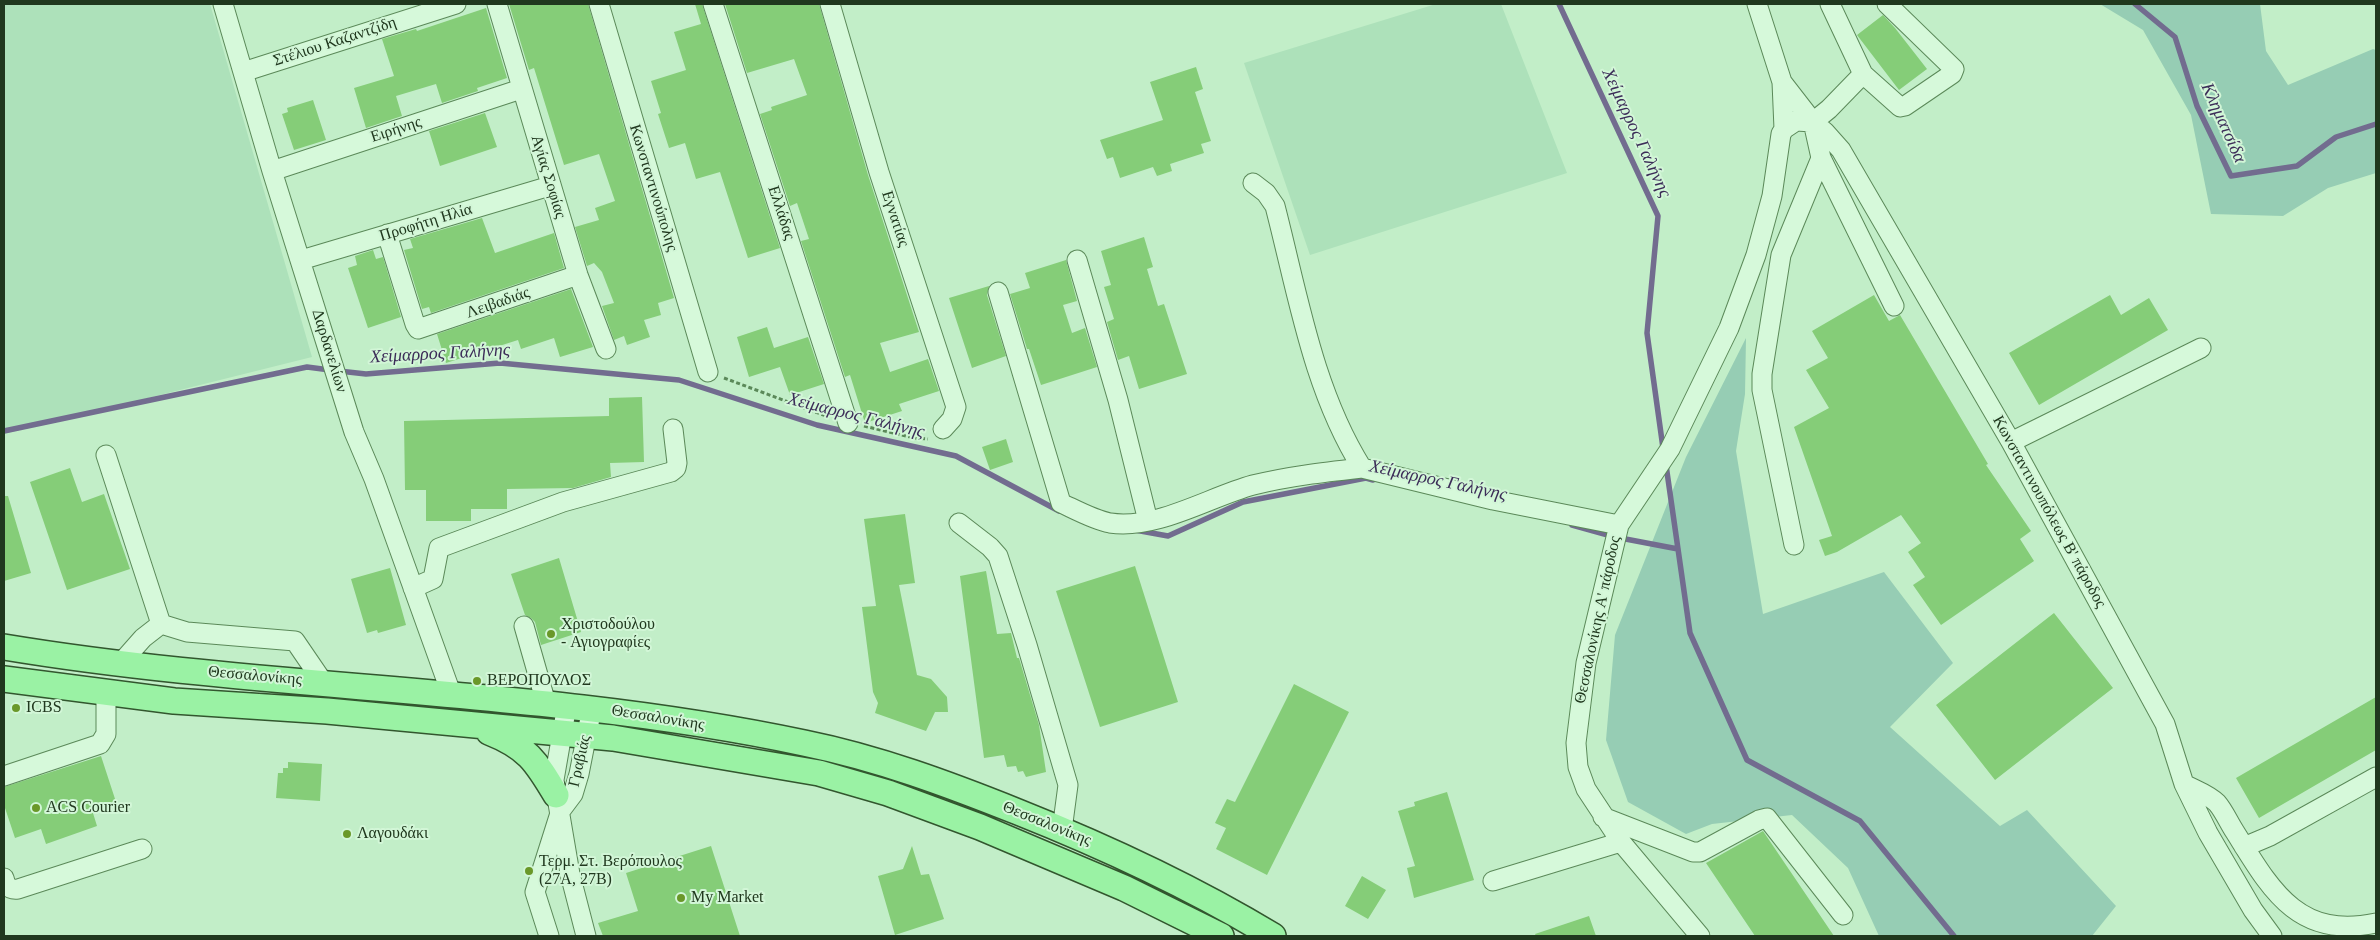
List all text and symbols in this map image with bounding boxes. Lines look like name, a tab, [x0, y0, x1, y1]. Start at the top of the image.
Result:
street label: Στέλιου Καζαντζίδη	[271, 13, 399, 71]
water label: Χείμαρρος Γαλήνης	[1597, 65, 1675, 201]
water label: Κληματσίδα	[2196, 80, 2250, 166]
street label: Ειρήνης	[368, 113, 424, 147]
street label: Κωνσταντινούπολης	[625, 122, 681, 254]
street label: Αγίας Σοφίας	[526, 133, 570, 221]
street label: Ελλάδας	[763, 183, 799, 243]
street label: Εγνατίας	[877, 188, 913, 250]
street label: Προφήτη Ηλία	[377, 200, 475, 246]
street label: Λειβαδιάς	[464, 283, 532, 323]
street label: Δαρδανελίων	[307, 307, 351, 395]
water label: Χείμαρρος Γαλήνης	[369, 340, 511, 368]
water label: Χείμαρρος Γαλήνης	[785, 389, 927, 443]
street label: Κωνσταντινουπόλεως Β' πάροδος	[1988, 413, 2110, 611]
water label: Χείμαρρος Γαλήνης	[1367, 456, 1509, 506]
street label: Θεσσαλονίκης Α' πάροδος	[1571, 535, 1625, 705]
place label: Χριστοδούλου - Αγιογραφίες	[561, 615, 655, 653]
marker: Χριστοδούλου - Αγιογραφίες	[545, 628, 557, 640]
street label: Θεσσαλονίκης	[207, 662, 303, 690]
place label: ΒΕΡΟΠΟΥΛΟΣ	[487, 671, 591, 691]
marker: ΒΕΡΟΠΟΥΛΟΣ	[471, 675, 483, 687]
place label: ICBS	[26, 698, 62, 718]
street label: Θεσσαλονίκης	[610, 701, 706, 735]
marker: ICBS	[10, 702, 22, 714]
street label: Γραβιάς	[565, 733, 595, 789]
street label: Θεσσαλονίκης	[1000, 797, 1094, 851]
place label: ACS Courier	[46, 798, 130, 818]
marker: ACS Courier	[30, 802, 42, 814]
place label: Λαγουδάκι	[357, 824, 428, 844]
marker: Λαγουδάκι	[341, 828, 353, 840]
place label: Τερμ. Στ. Βερόπουλος (27Α, 27Β)	[539, 852, 682, 890]
marker: Τερμ. Στ. Βερόπουλος (27Α, 27Β)	[523, 865, 535, 877]
place label: My Market	[691, 888, 763, 908]
marker: My Market	[675, 892, 687, 904]

